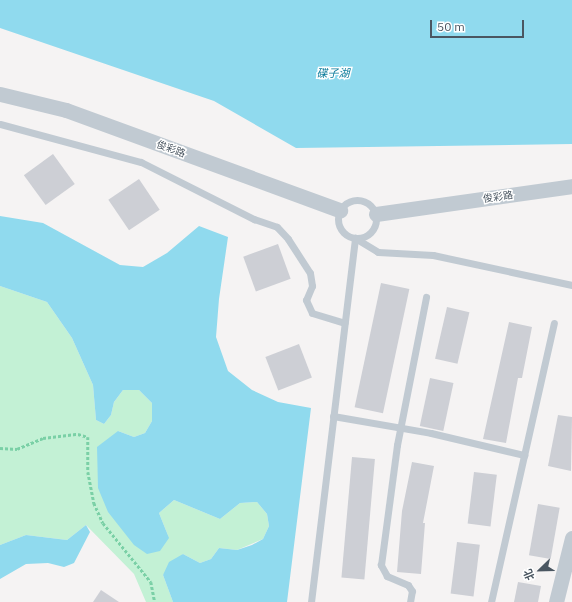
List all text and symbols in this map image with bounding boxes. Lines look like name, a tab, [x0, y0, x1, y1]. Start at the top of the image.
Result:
scale bar	[432, 12, 526, 38]
text: 50 m	[437, 19, 465, 34]
water label: 碟子湖	[317, 66, 349, 80]
street label: 俊彩路	[155, 138, 187, 160]
street label: 俊彩路	[482, 189, 514, 205]
north arrow	[520, 550, 560, 590]
text: 北	[520, 567, 538, 582]

